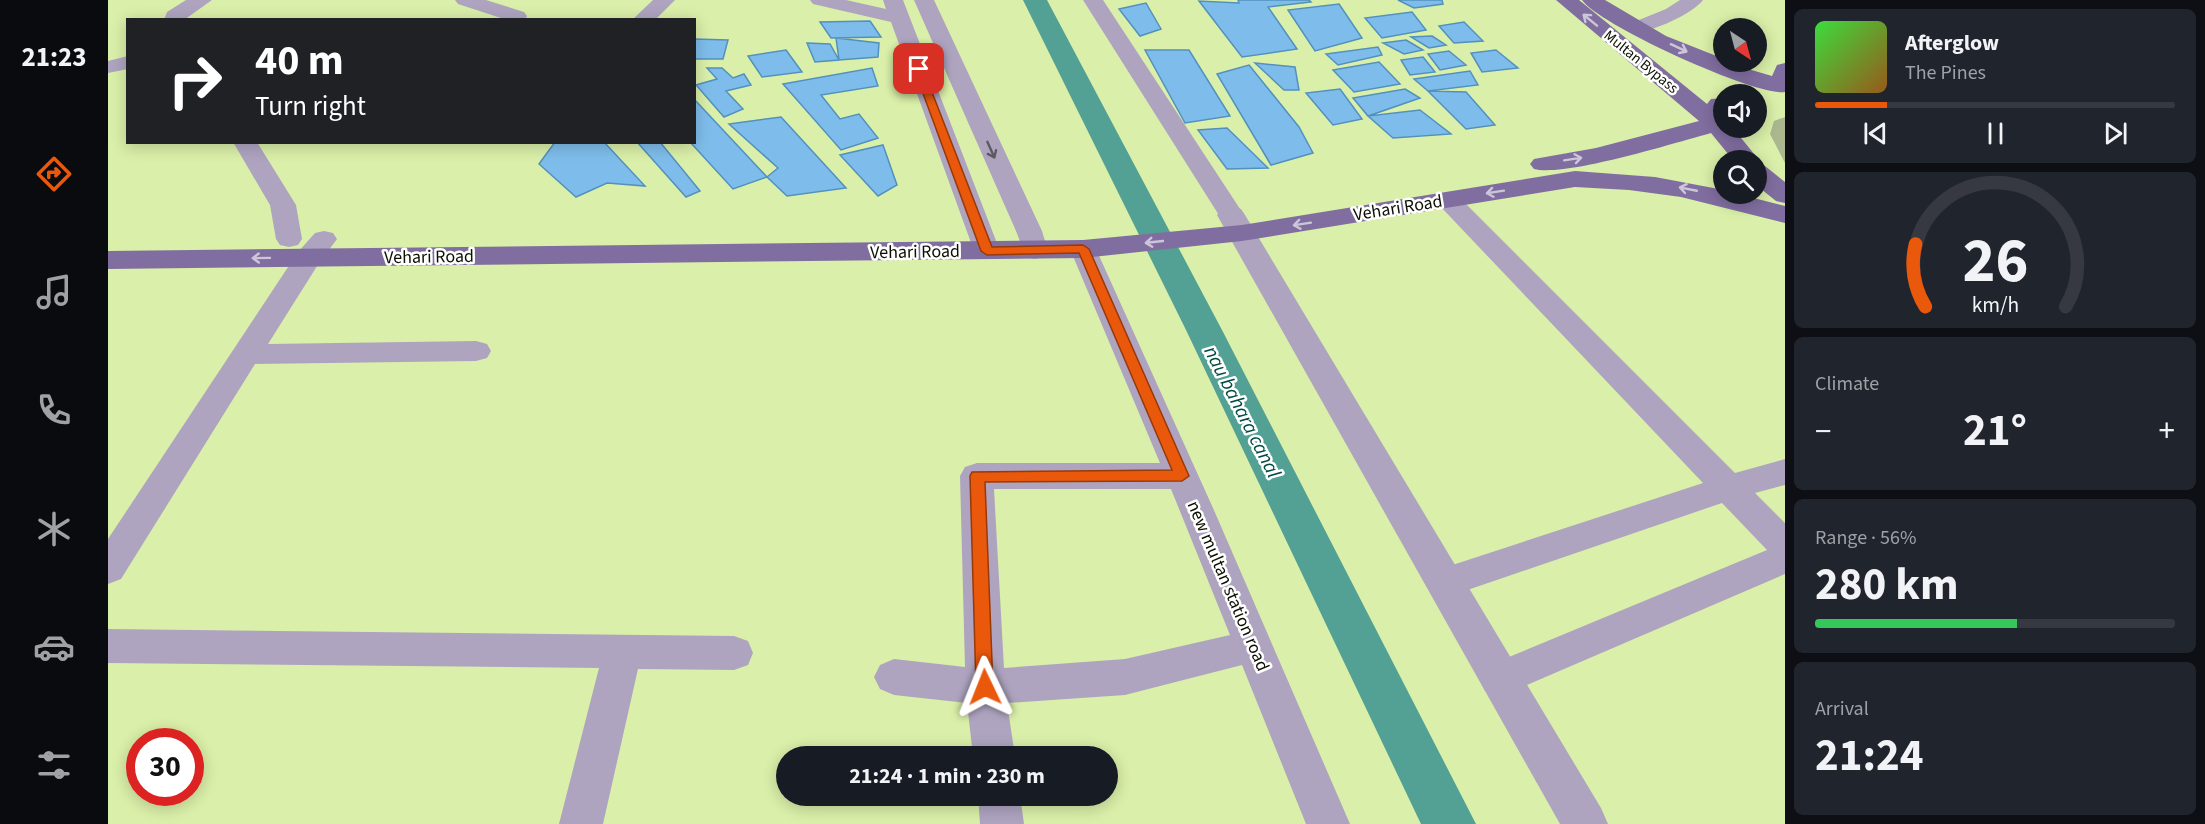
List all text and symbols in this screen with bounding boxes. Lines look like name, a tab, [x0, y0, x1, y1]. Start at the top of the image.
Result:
one-way arrow	[1583, 13, 1598, 27]
north arrow	[1713, 18, 1767, 72]
map controls	[1713, 18, 1767, 204]
street label: Multan Bypass	[1599, 25, 1683, 99]
text: Afterglow	[1905, 27, 1999, 59]
text: 40 m	[255, 31, 344, 91]
text: 21:23	[21, 38, 87, 77]
icon: right	[156, 42, 234, 120]
pin	[893, 43, 944, 94]
one-way arrow	[1670, 43, 1688, 55]
icon: arrive	[902, 52, 935, 85]
text: The Pines	[1905, 59, 1986, 87]
button: sound	[1713, 84, 1767, 138]
text: Turn right	[255, 87, 366, 126]
icon: previous	[1859, 117, 1892, 150]
icon: pause	[1979, 117, 2012, 150]
icon: next	[2099, 117, 2132, 150]
one-way arrow	[985, 140, 997, 158]
button: search	[1713, 150, 1767, 204]
icon: directions	[33, 153, 75, 195]
one-way arrow	[1563, 153, 1583, 164]
one-way arrow	[1679, 183, 1698, 194]
one-way arrow	[1485, 187, 1505, 198]
street label: Vehari Road	[1352, 189, 1444, 227]
text: 26	[1962, 217, 2028, 306]
one-way arrow	[1293, 218, 1313, 229]
one-way arrow	[1145, 237, 1164, 248]
street label: Vehari Road	[870, 239, 960, 265]
street label: Vehari Road	[384, 244, 474, 270]
one-way arrow	[251, 252, 271, 264]
icon: music	[33, 271, 75, 313]
text: km/h	[1971, 290, 2019, 321]
water label: nau bahara canal	[1197, 341, 1287, 483]
text: Climate	[1815, 370, 1879, 398]
icon: phone	[33, 389, 75, 431]
text: 21°	[1963, 399, 2027, 463]
text: −	[1815, 408, 1831, 455]
text: +	[2159, 408, 2175, 455]
street label: new multan station road	[1181, 497, 1275, 675]
icon: climate	[33, 508, 75, 550]
text: Range · 56%	[1815, 524, 1916, 552]
text: 280 km	[1815, 553, 1959, 617]
icon: car	[33, 626, 75, 668]
position arrow	[953, 655, 1017, 719]
text: Arrival	[1815, 695, 1869, 723]
text: 21:24	[1815, 724, 1924, 788]
speed limit sign: 30	[126, 728, 204, 806]
icon: filters	[33, 744, 75, 786]
text: 21:24 · 1 min · 230 m	[849, 760, 1045, 792]

